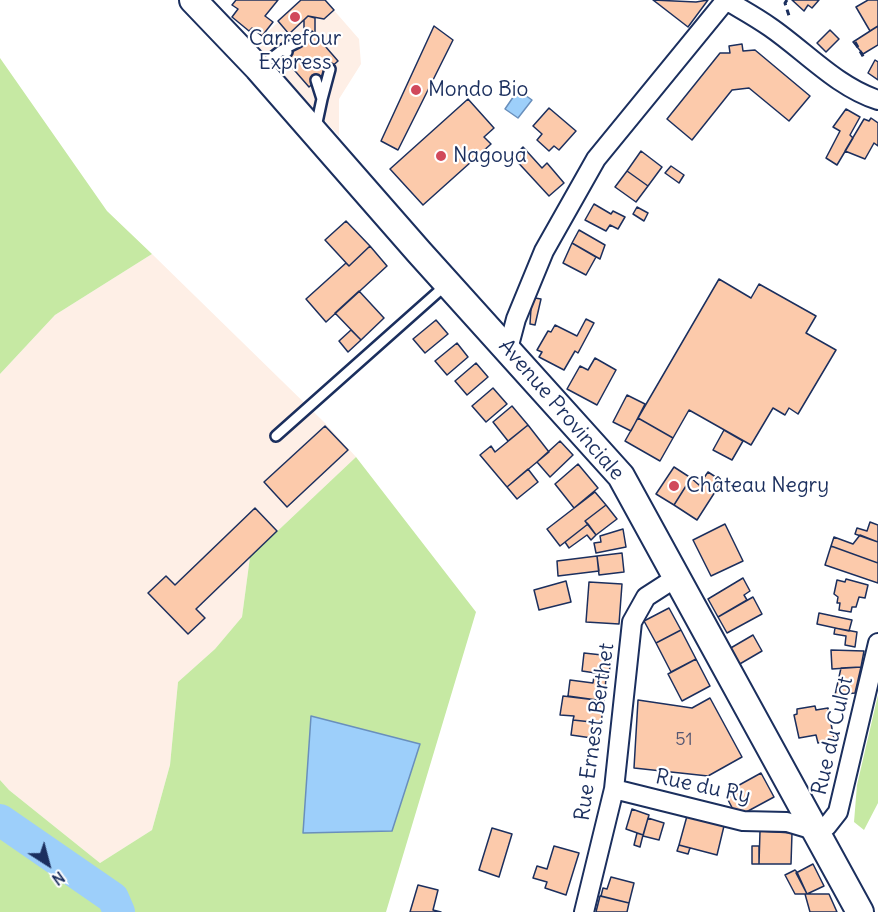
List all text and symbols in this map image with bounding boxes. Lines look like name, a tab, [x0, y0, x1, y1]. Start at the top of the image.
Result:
marker: Carrefour Express	[288, 10, 302, 24]
place label: Carrefour Express	[249, 26, 341, 76]
place label: Mondo Bio	[428, 77, 528, 103]
marker: Mondo Bio	[409, 83, 423, 97]
place label: Nagoya	[453, 143, 527, 169]
marker: Nagoya	[434, 149, 448, 163]
street label: Avenue Provinciale	[493, 334, 629, 486]
place label: Château Negry	[686, 473, 829, 499]
marker: Château Negry	[667, 479, 681, 493]
street label: Rue Ernest Berthet	[570, 642, 620, 822]
street label: Rue du Culot	[807, 674, 859, 798]
house number: 51	[675, 729, 693, 751]
street label: Rue du Ry	[653, 765, 753, 809]
north arrow	[18, 834, 78, 894]
text: N	[48, 867, 69, 890]

